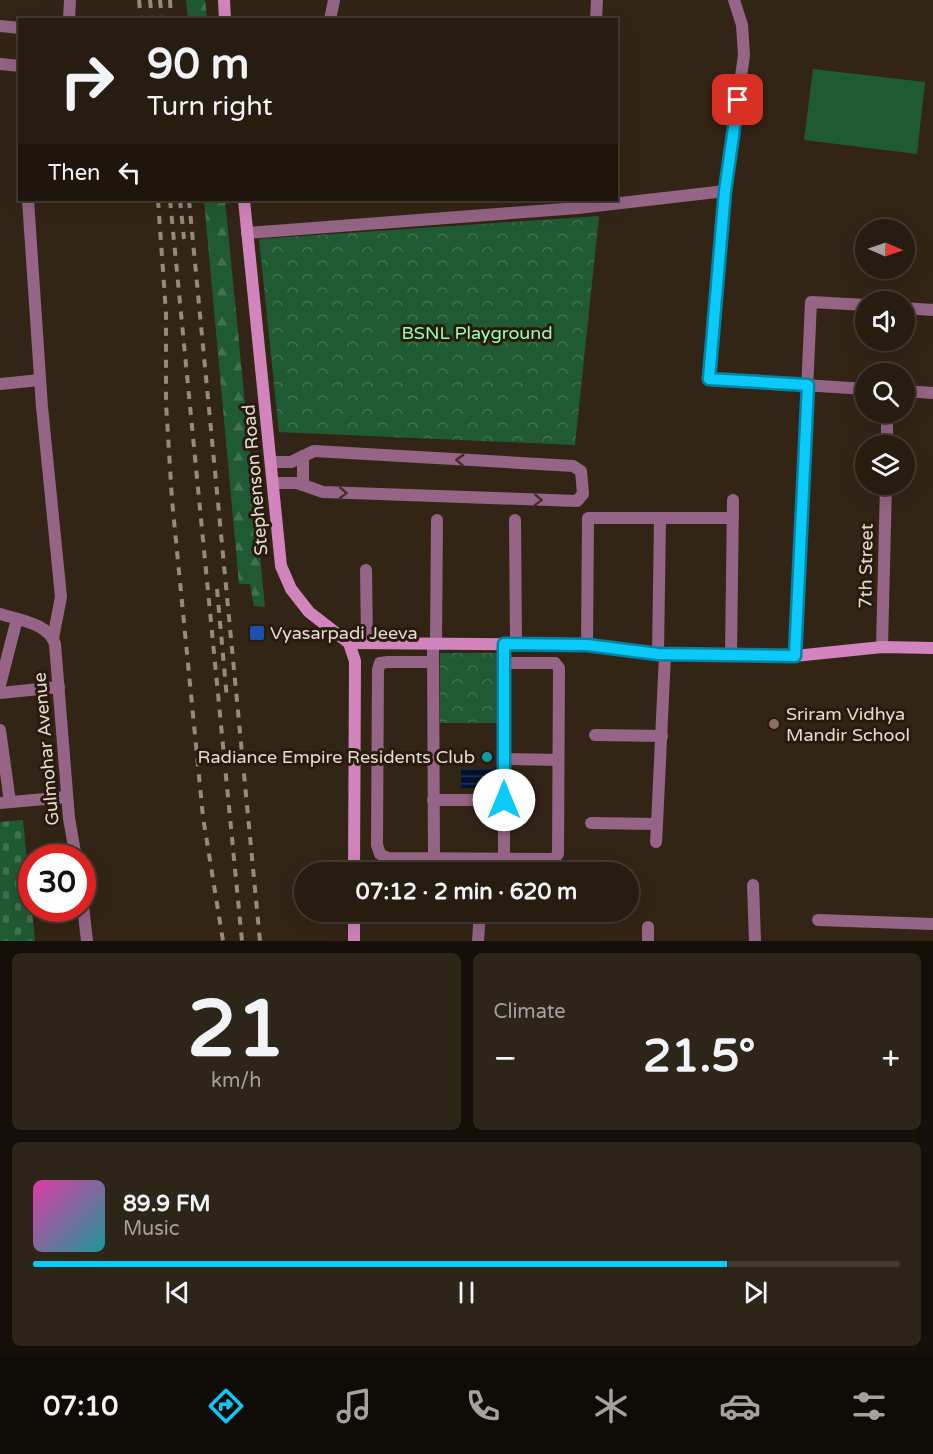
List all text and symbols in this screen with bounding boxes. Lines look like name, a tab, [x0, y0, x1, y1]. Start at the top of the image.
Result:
text: 90 m	[147, 39, 249, 90]
icon: right	[48, 42, 126, 120]
pin	[712, 74, 763, 125]
icon: arrive	[721, 83, 754, 116]
text: Turn right	[147, 90, 273, 123]
icon: left	[113, 156, 146, 189]
text: Then	[48, 160, 101, 186]
north arrow	[855, 219, 915, 279]
map controls	[855, 219, 915, 495]
button: sound	[855, 291, 915, 351]
park label: BSNL Playground	[401, 322, 553, 344]
button: search	[855, 363, 915, 423]
street label: Stephenson Road	[237, 404, 273, 556]
button: layers	[855, 435, 915, 495]
one-way arrow	[455, 453, 464, 466]
one-way arrow	[338, 487, 347, 499]
one-way arrow	[533, 493, 542, 506]
street label: 7th Street	[854, 523, 878, 609]
place label: Vyasarpadi Jeeva	[270, 622, 418, 644]
marker: Vyasarpadi Jeeva	[248, 624, 266, 642]
street label: Gulmohar Avenue	[28, 672, 64, 826]
place label: Sriram Vidhya Mandir School	[786, 703, 910, 746]
marker: Sriram Vidhya Mandir School	[767, 717, 781, 731]
place label: Radiance Empire Residents Club	[198, 746, 475, 768]
marker: Radiance Empire Residents Club	[480, 750, 494, 764]
position arrow	[472, 768, 536, 832]
speed limit sign: 30	[18, 844, 96, 922]
text: 07:12 · 2 min · 620 m	[356, 879, 577, 905]
text: 21	[187, 983, 285, 1077]
text: Climate	[494, 1000, 566, 1024]
text: 21.5°	[643, 1030, 756, 1084]
text: −	[494, 1039, 517, 1078]
text: +	[881, 1039, 900, 1078]
text: km/h	[211, 1069, 261, 1093]
text: 89.9 FM	[123, 1191, 211, 1217]
text: Music	[123, 1217, 179, 1241]
icon: previous	[161, 1276, 194, 1309]
icon: pause	[450, 1276, 483, 1309]
icon: next	[739, 1276, 772, 1309]
icon: directions	[205, 1385, 247, 1427]
icon: music	[333, 1385, 375, 1427]
icon: phone	[462, 1385, 504, 1427]
icon: climate	[590, 1385, 632, 1427]
icon: car	[719, 1385, 761, 1427]
icon: filters	[848, 1385, 890, 1427]
text: 07:10	[43, 1390, 118, 1423]

